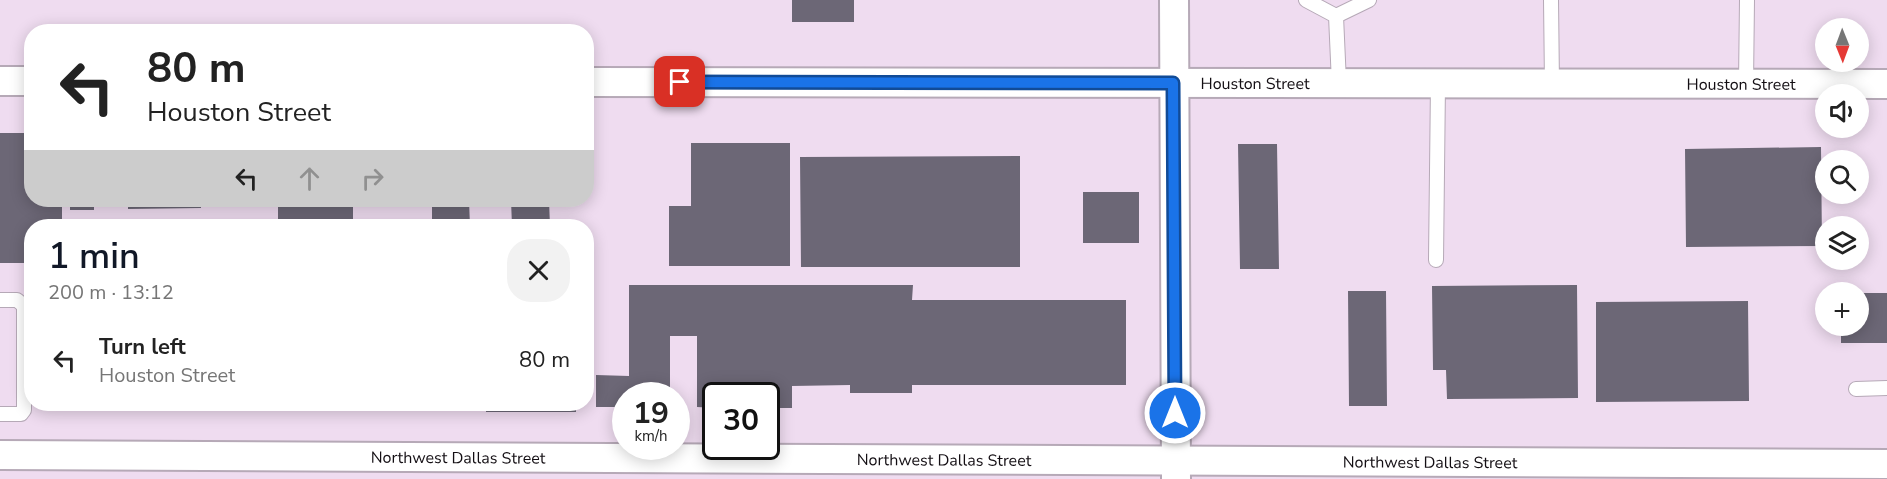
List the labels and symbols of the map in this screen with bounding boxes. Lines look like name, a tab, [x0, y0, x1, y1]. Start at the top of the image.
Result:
north arrow	[1815, 18, 1869, 72]
pin	[654, 56, 705, 107]
street label: Houston Street	[1200, 73, 1310, 95]
street label: Houston Street	[1686, 74, 1796, 96]
position arrow	[1143, 381, 1207, 445]
speed limit sign: 30	[702, 382, 780, 460]
street label: Northwest Dallas Street	[371, 447, 546, 470]
street label: Northwest Dallas Street	[857, 449, 1032, 472]
street label: Northwest Dallas Street	[1343, 451, 1518, 474]

